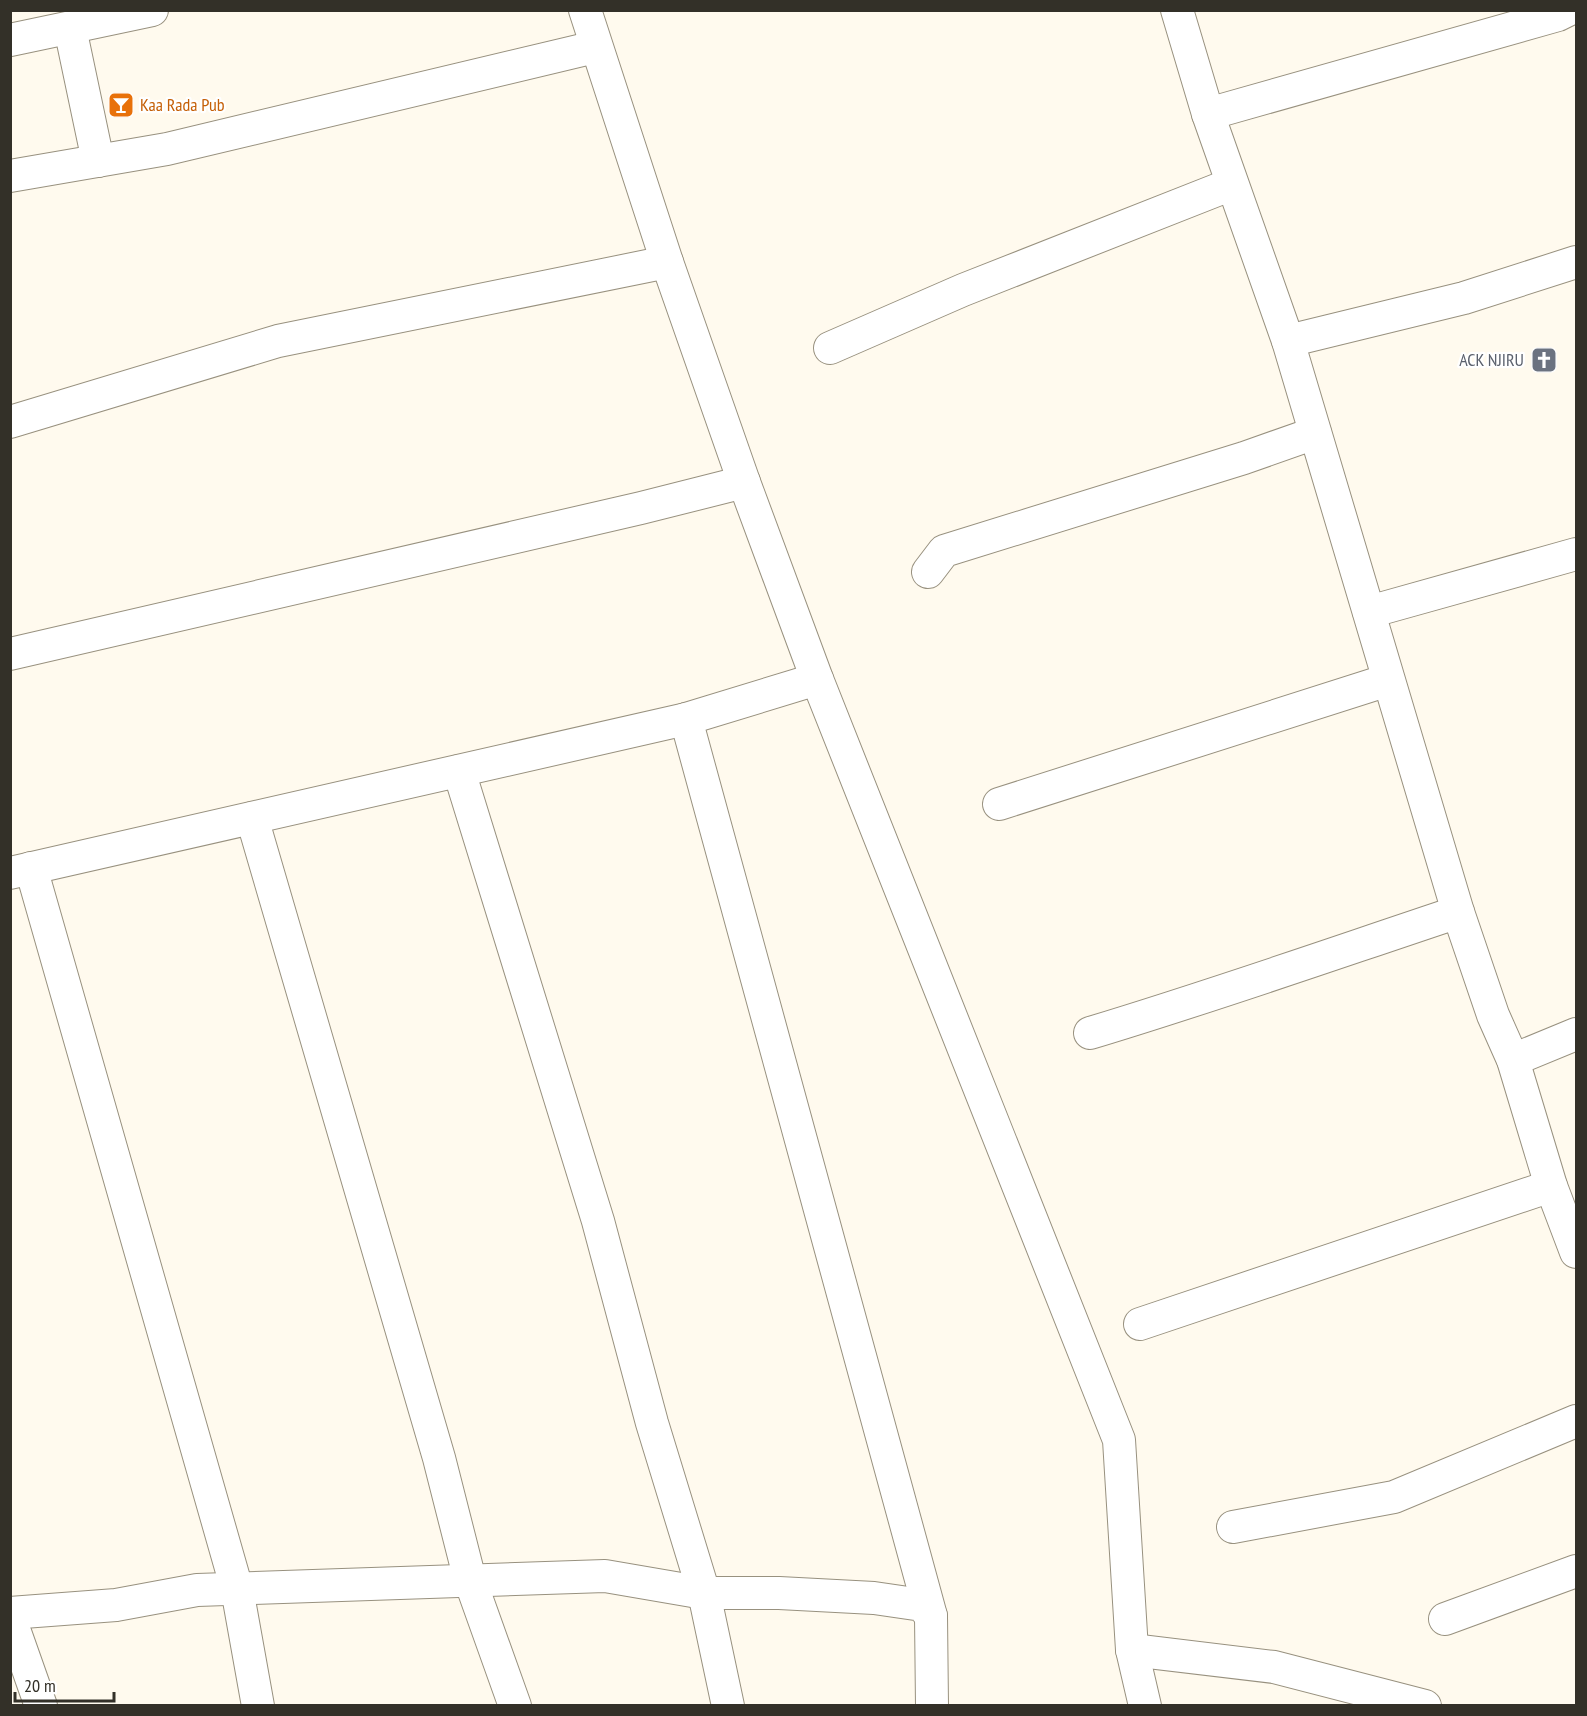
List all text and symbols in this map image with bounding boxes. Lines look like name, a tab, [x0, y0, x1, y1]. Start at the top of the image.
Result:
bar icon: Kaa Rada Pub	[106, 90, 136, 120]
place label: Kaa Rada Pub	[140, 93, 225, 116]
church icon: ACK NJIRU	[1529, 345, 1559, 375]
place label: ACK NJIRU	[1459, 348, 1524, 371]
scale bar	[15, 1665, 114, 1703]
text: 20 m	[24, 1674, 56, 1697]

